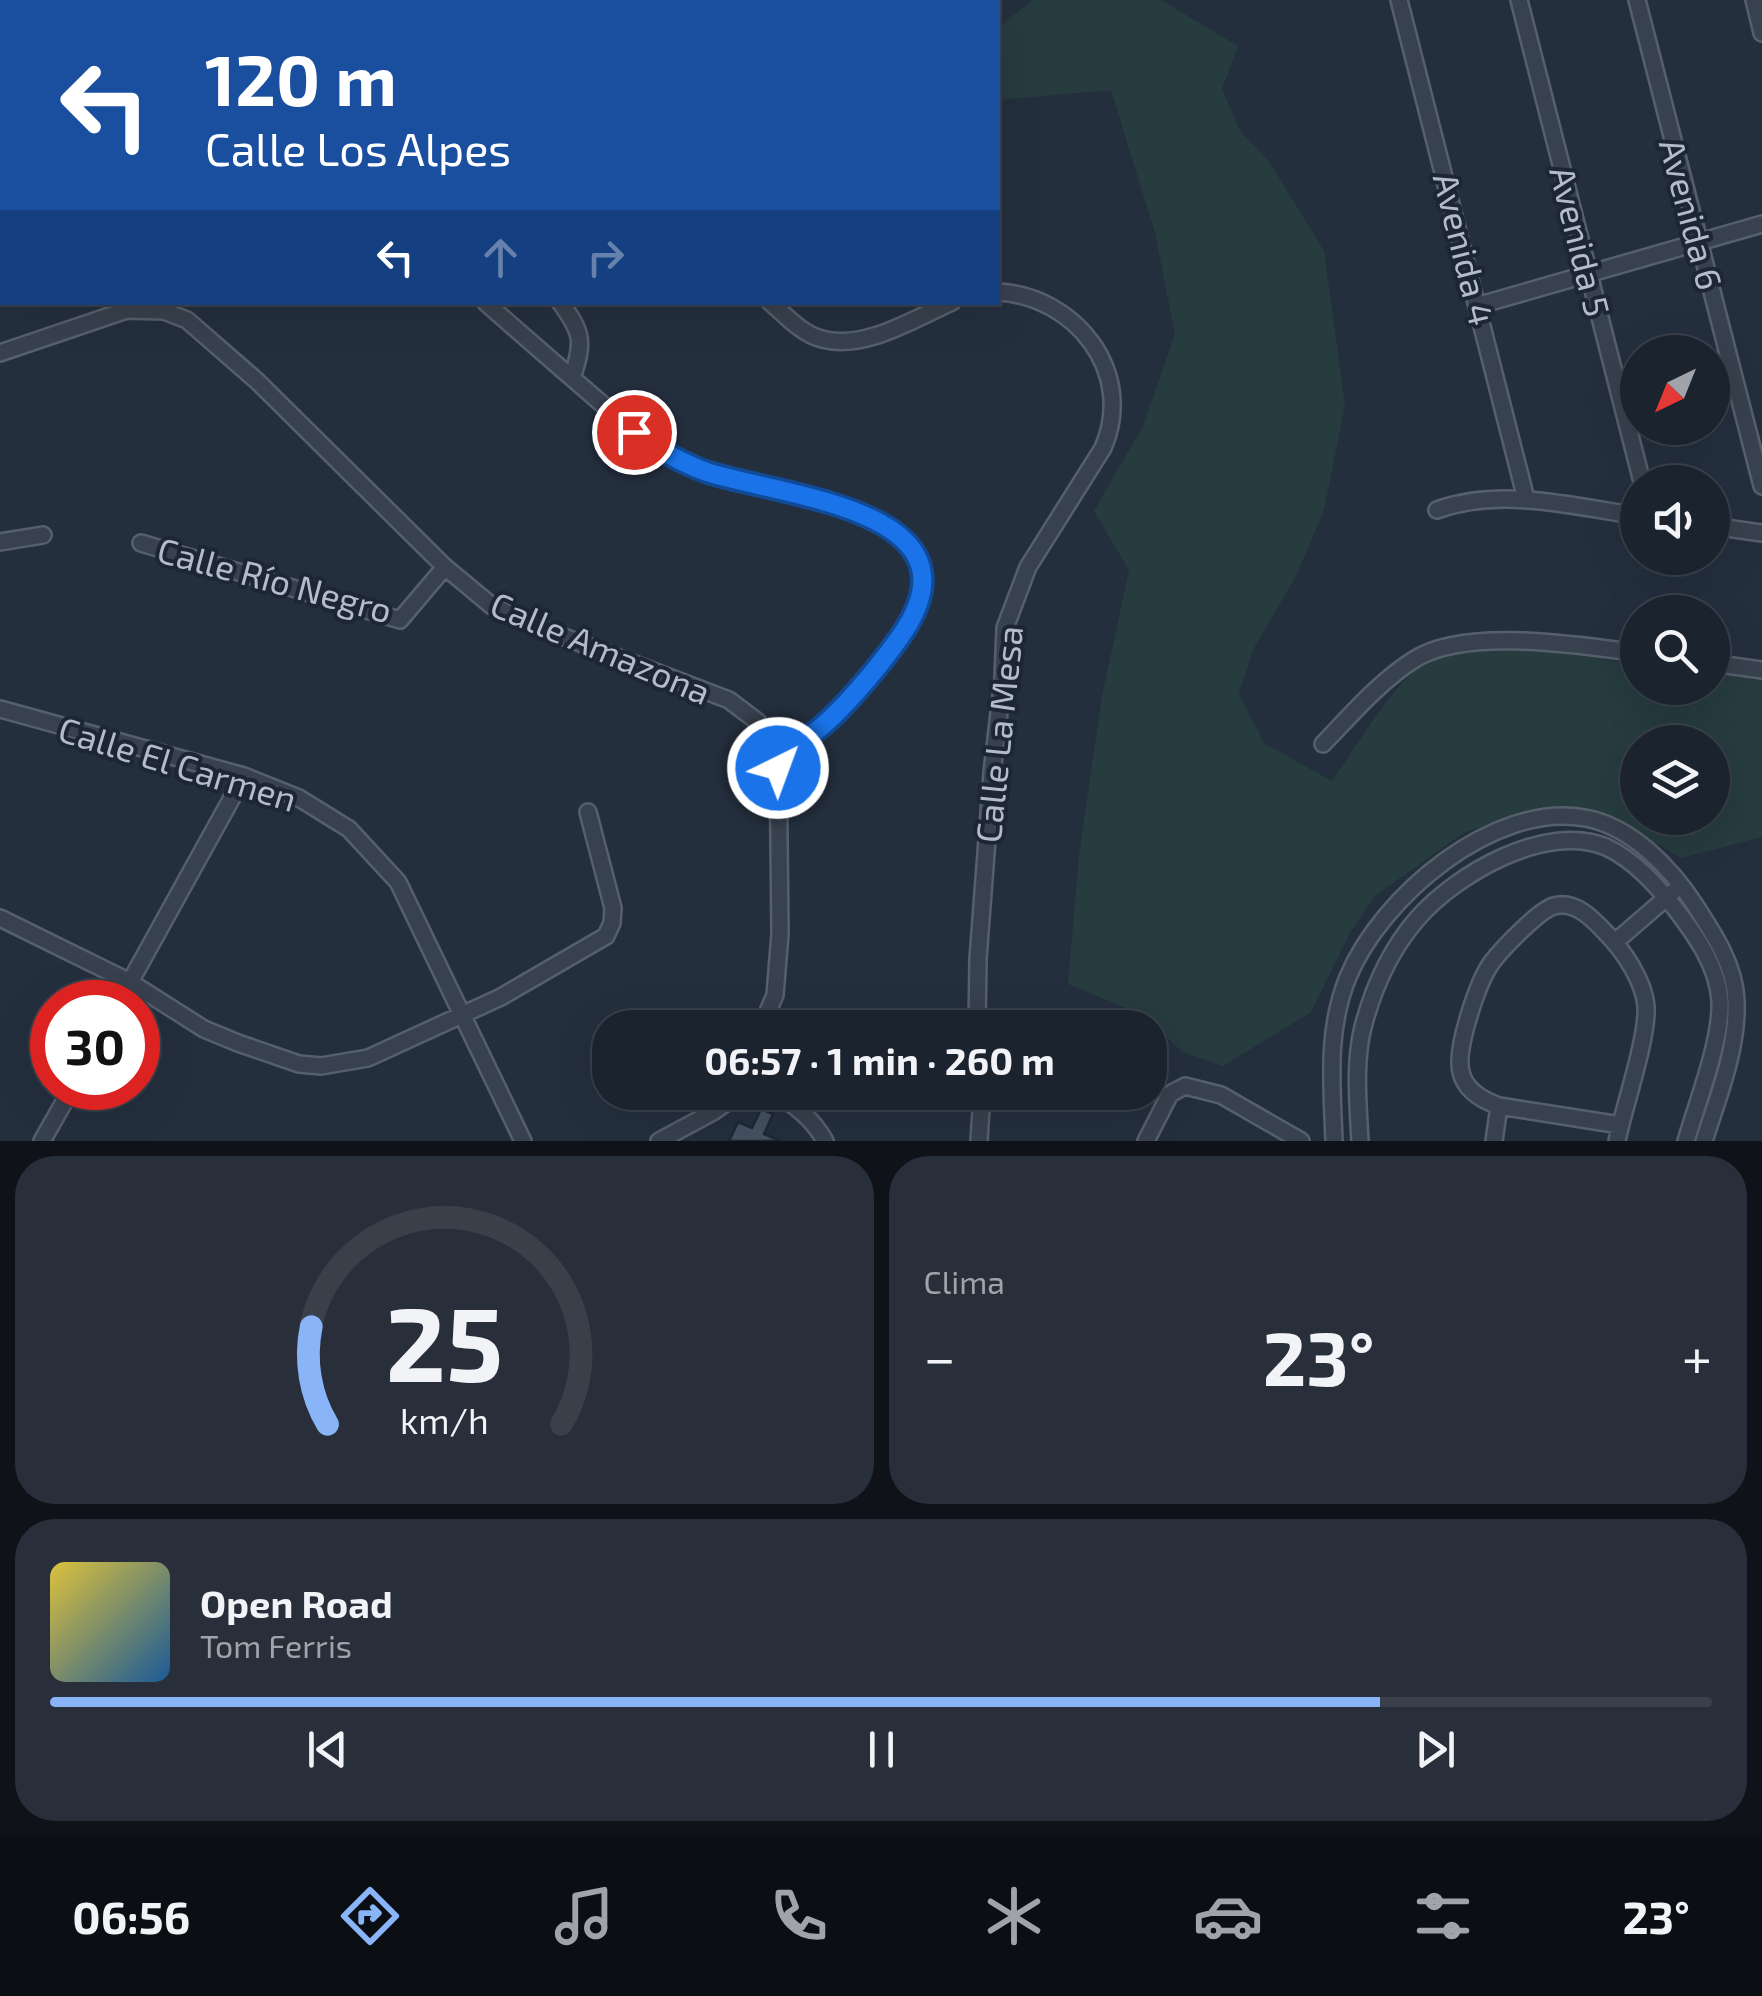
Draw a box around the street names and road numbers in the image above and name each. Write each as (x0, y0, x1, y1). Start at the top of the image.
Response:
street label: Avenida 6 (1652, 134, 1732, 294)
street label: Avenida 5 (1542, 162, 1620, 320)
street label: Avenida 4 (1426, 168, 1504, 330)
street label: Calle Río Negro (153, 528, 397, 630)
street label: Calle Amazona (485, 582, 717, 712)
street label: Calle La Mesa (966, 623, 1030, 845)
street label: Calle El Carmen (54, 707, 302, 819)

